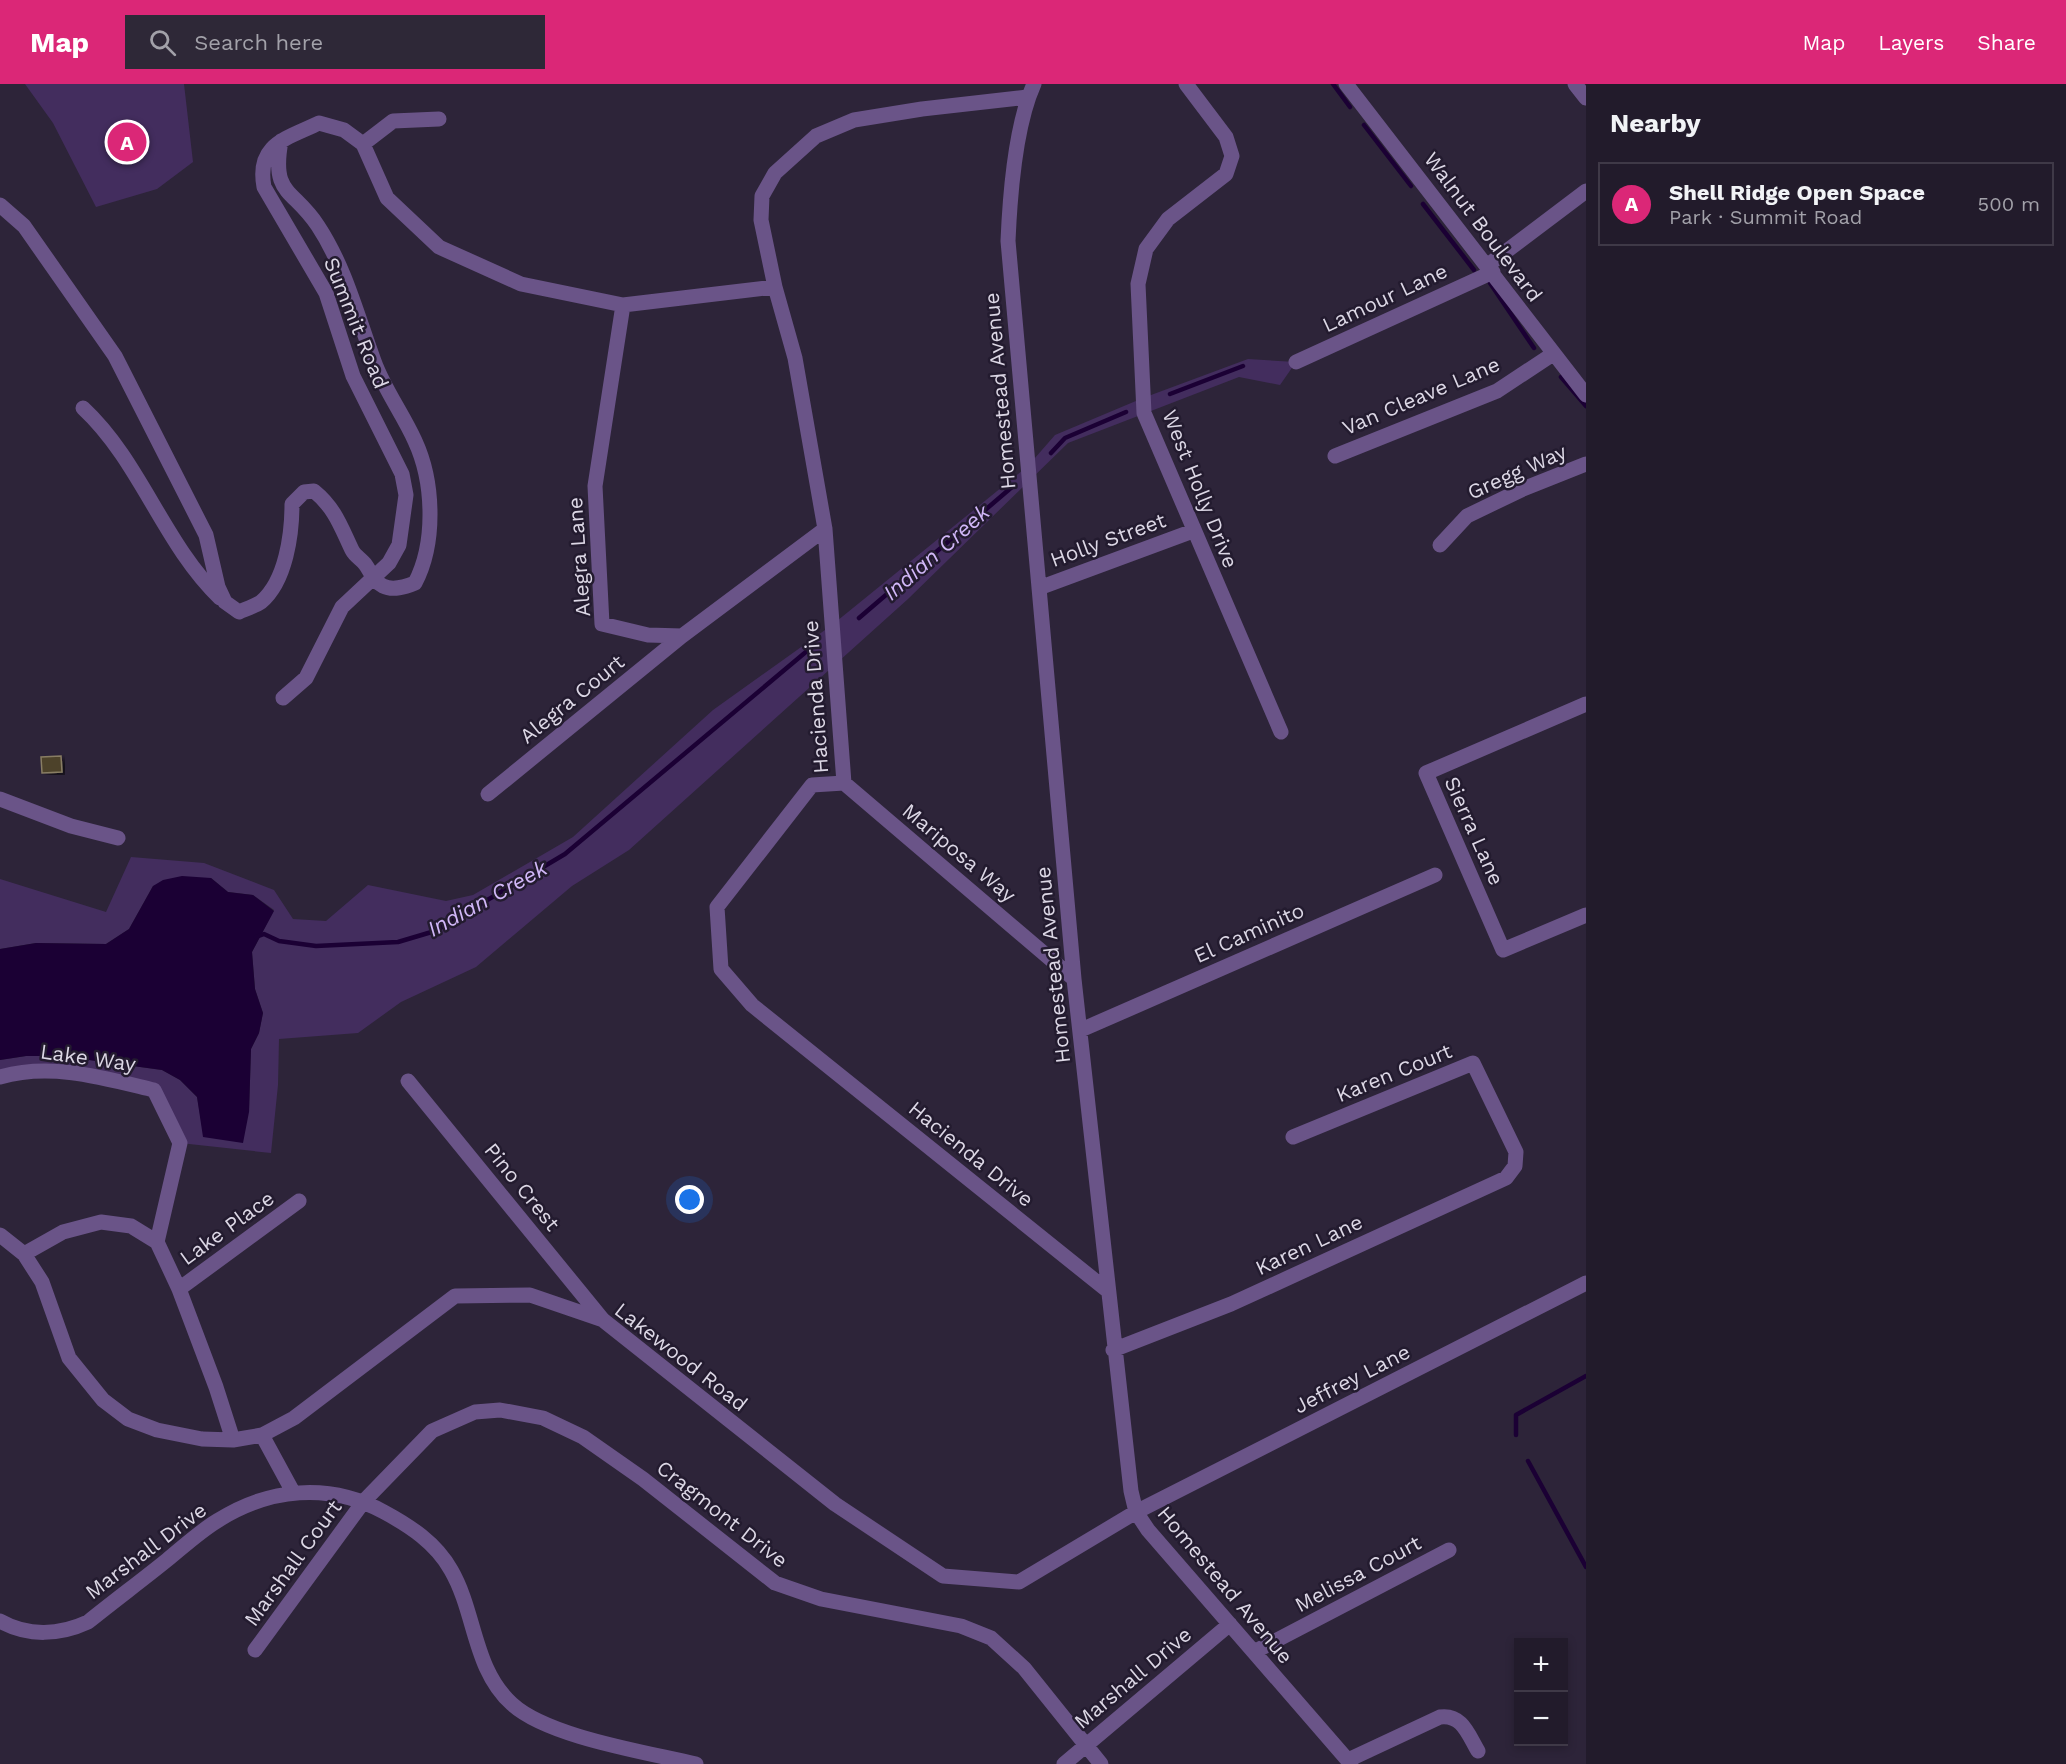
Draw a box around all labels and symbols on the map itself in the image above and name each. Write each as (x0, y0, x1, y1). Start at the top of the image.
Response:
pin: A (108, 120, 146, 164)
street label: Walnut Boulevard (1419, 147, 1548, 307)
street label: Summit Road (319, 254, 394, 392)
street label: Lamour Lane (1318, 258, 1451, 337)
street label: Homestead Avenue (978, 292, 1021, 491)
street label: Van Cleave Lane (1338, 351, 1503, 440)
street label: West Holly Drive (1157, 406, 1244, 572)
street label: Gregg Way (1463, 439, 1570, 505)
street label: Alegra Lane (562, 496, 595, 618)
water label: Indian Creek (878, 499, 995, 605)
street label: Holly Street (1047, 507, 1169, 572)
street label: Hacienda Drive (798, 620, 833, 775)
street label: Alegra Court (514, 649, 629, 748)
street label: Sierra Lane (1439, 773, 1509, 889)
street label: Mariposa Way (898, 798, 1021, 907)
water label: Indian Creek (423, 855, 552, 942)
street label: Homestead Avenue (1030, 865, 1075, 1065)
street label: El Caminito (1190, 897, 1308, 968)
street label: Lake Way (39, 1038, 138, 1077)
street label: Karen Court (1332, 1038, 1456, 1107)
street label: Hacienda Drive (904, 1096, 1039, 1212)
street label: Pino Crest (479, 1138, 566, 1236)
street label: Lake Place (175, 1185, 279, 1270)
your location (675, 1185, 704, 1214)
street label: Karen Lane (1251, 1209, 1366, 1280)
street label: Lakewood Road (610, 1297, 753, 1416)
street label: Jeffrey Lane (1289, 1339, 1414, 1419)
street label: Cragmont Drive (652, 1455, 793, 1573)
street label: Marshall Court (238, 1495, 347, 1631)
street label: Marshall Drive (80, 1497, 211, 1604)
street label: Homestead Avenue (1152, 1501, 1298, 1668)
street label: Melissa Court (1290, 1530, 1425, 1617)
street label: Marshall Drive (1069, 1621, 1196, 1734)

